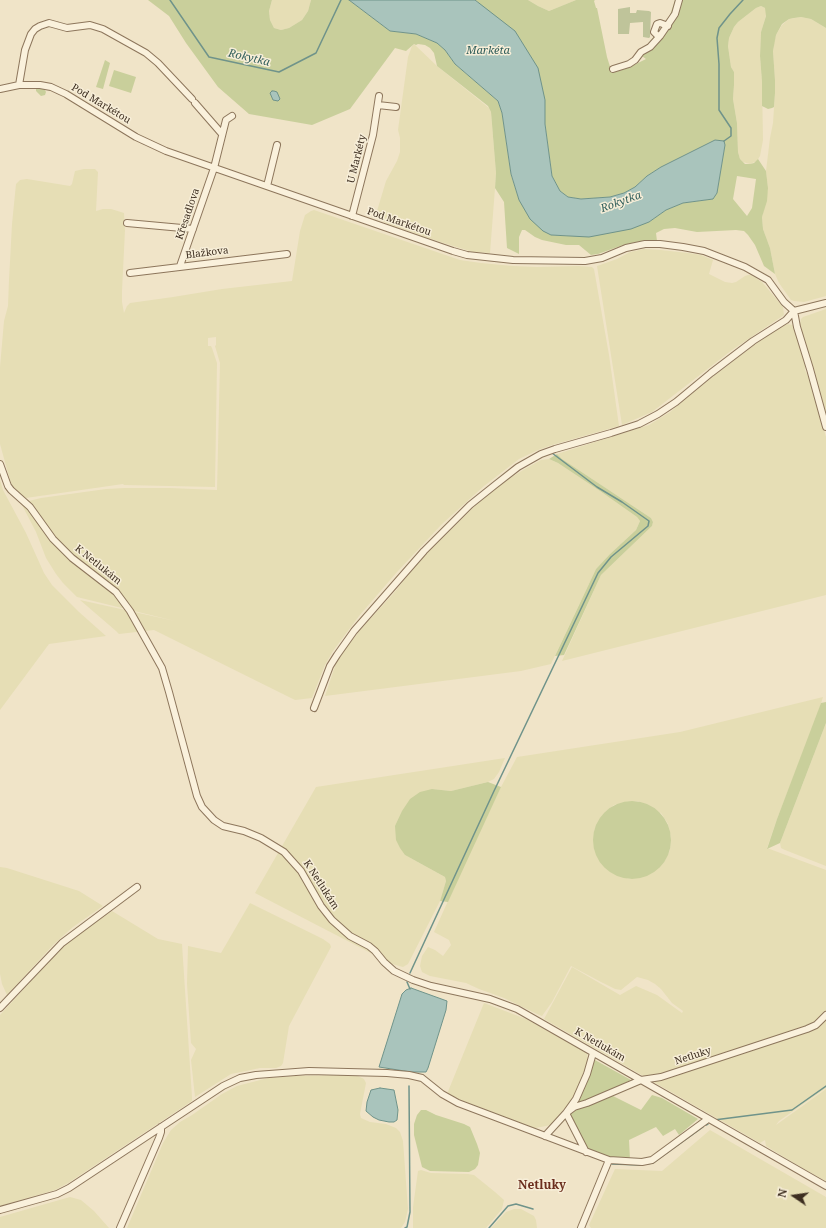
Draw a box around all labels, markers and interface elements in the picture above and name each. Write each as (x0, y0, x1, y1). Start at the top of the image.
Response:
water label: Markéta (466, 44, 510, 58)
water label: Rokytka (227, 47, 271, 69)
street label: Pod Markétou (69, 82, 133, 126)
street label: U Markéty (345, 133, 369, 185)
street label: Křesadlova (174, 187, 202, 241)
water label: Rokytka (599, 189, 643, 215)
street label: Pod Markétou (365, 205, 433, 239)
street label: Blažkova (185, 244, 229, 262)
street label: K Netlukám (72, 543, 124, 587)
street label: K Netlukám (301, 858, 341, 912)
street label: K Netlukám (573, 1026, 627, 1064)
street label: Netluky (673, 1045, 713, 1067)
north arrow (774, 1176, 814, 1216)
district label: Netluky (518, 1179, 566, 1193)
text: N (774, 1187, 790, 1199)

